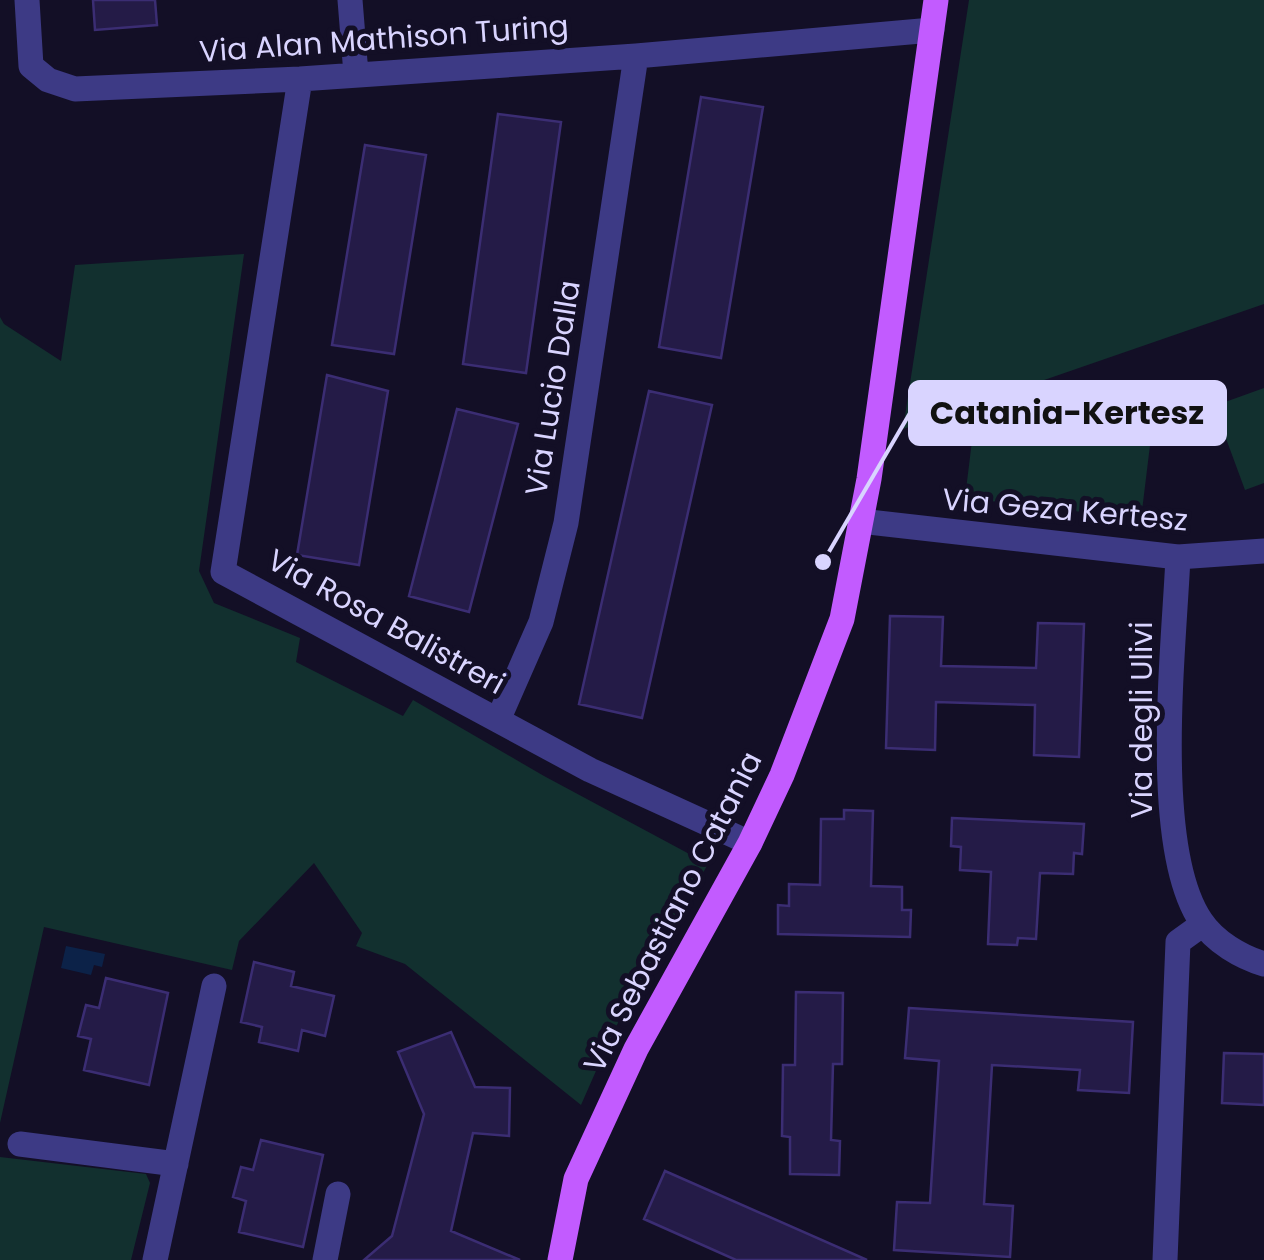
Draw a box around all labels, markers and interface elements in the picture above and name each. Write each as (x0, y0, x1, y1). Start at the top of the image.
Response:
street label: Via Alan Mathison Turing (198, 4, 570, 73)
street label: Via Lucio Dalla (514, 277, 591, 499)
callout: Catania-Kertesz (910, 382, 1225, 444)
text: Catania-Kertesz (930, 390, 1204, 435)
street label: Via Geza Kertesz (940, 477, 1190, 542)
street label: Via Rosa Balistreri (260, 538, 513, 705)
street label: Via degli Ulivi (1120, 621, 1163, 819)
street label: Via Sebastiano Catania (573, 744, 772, 1080)

